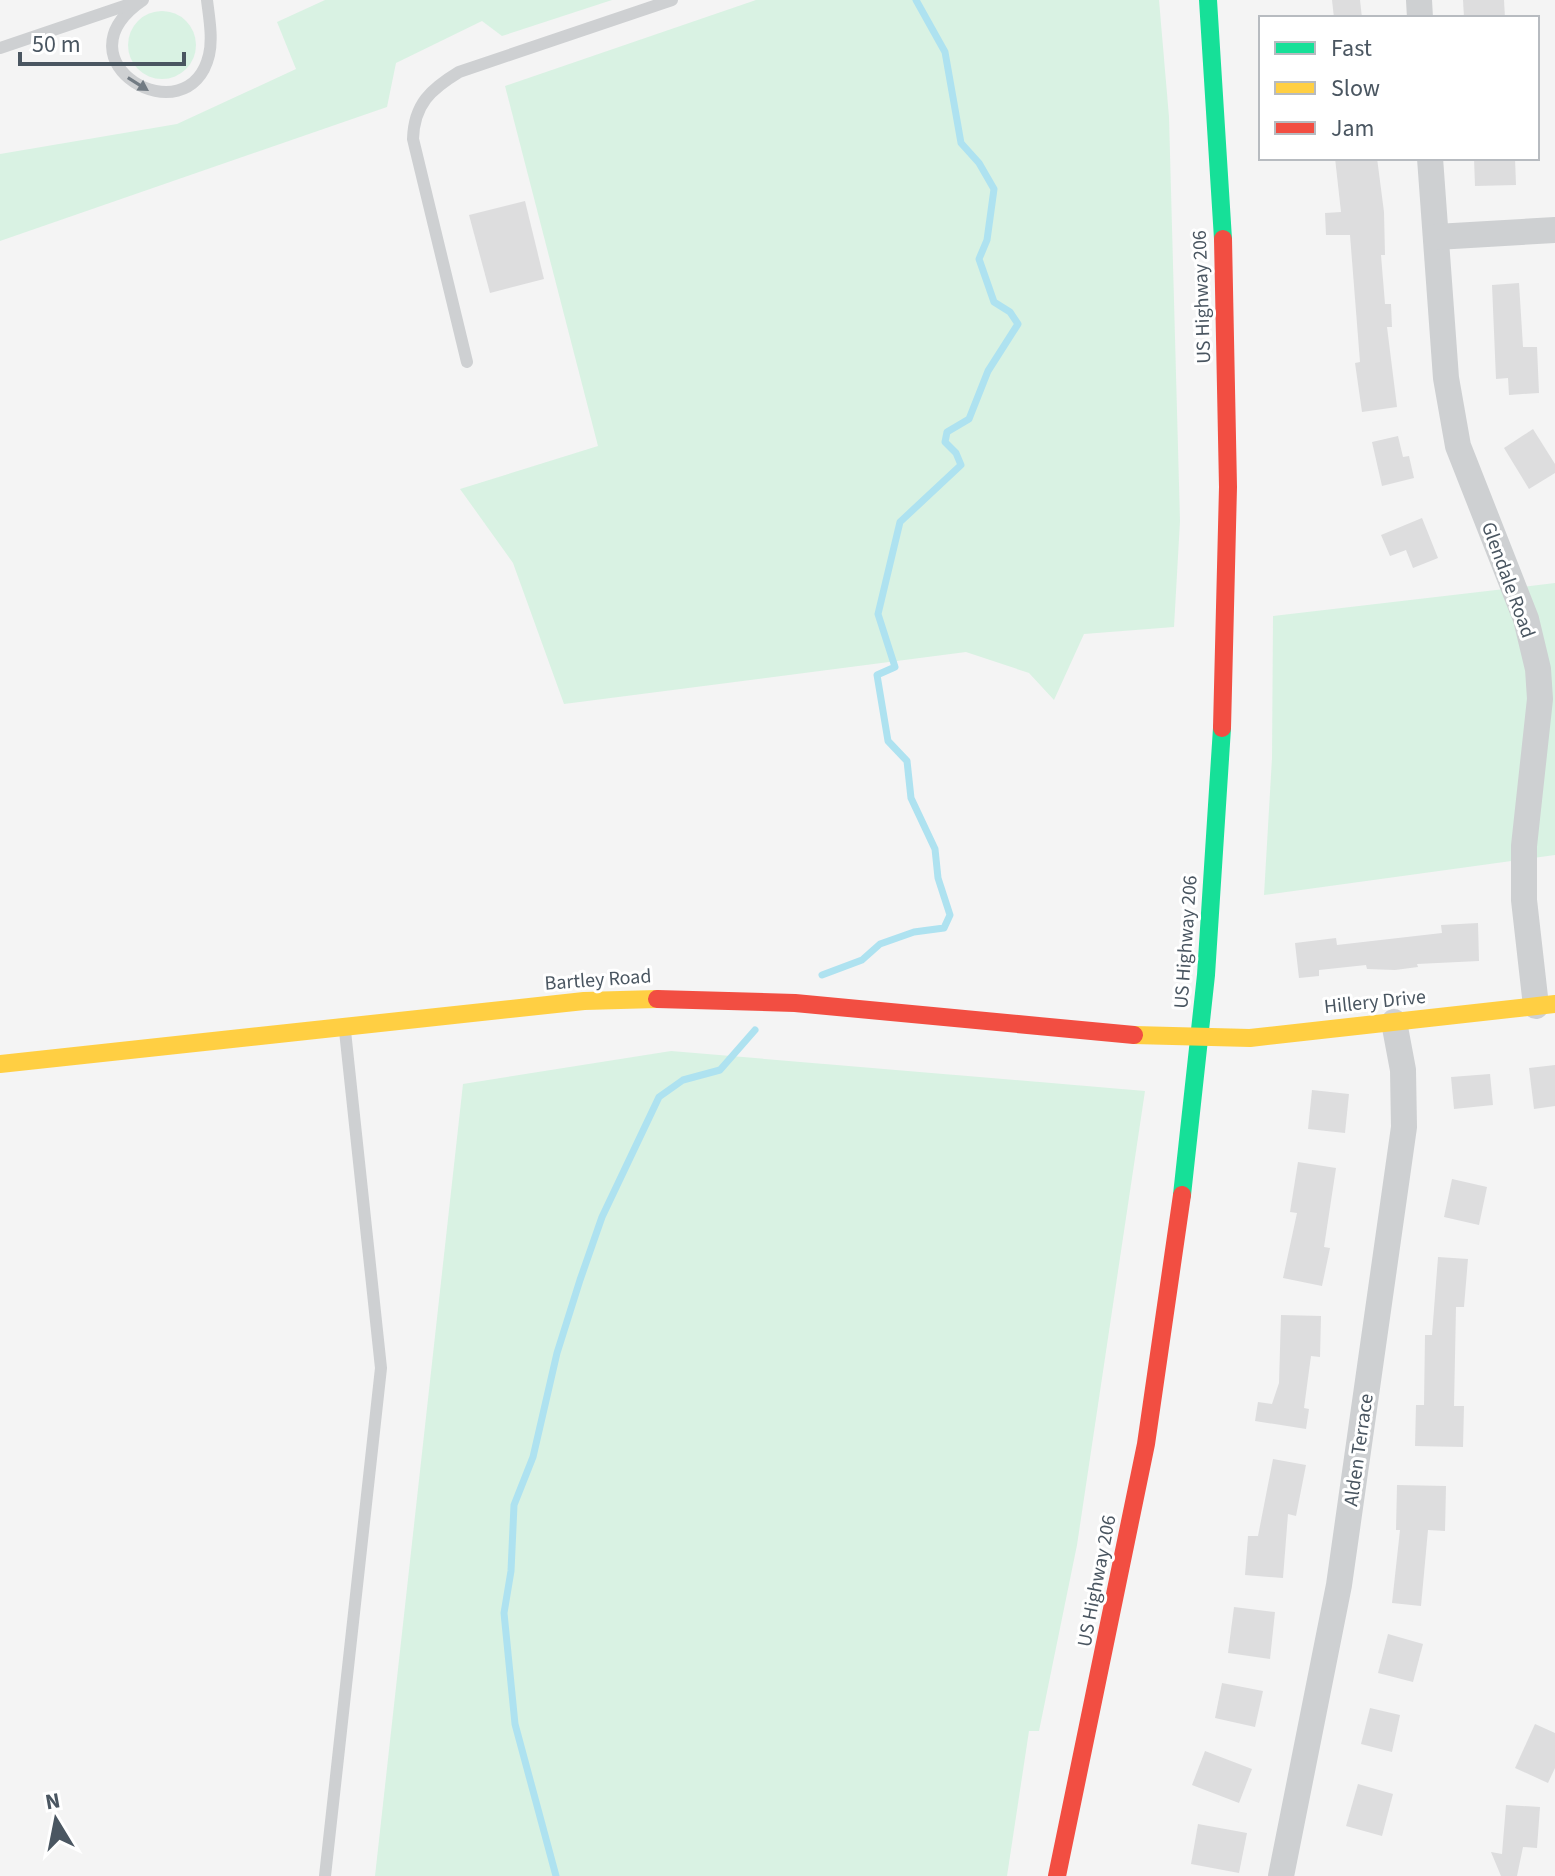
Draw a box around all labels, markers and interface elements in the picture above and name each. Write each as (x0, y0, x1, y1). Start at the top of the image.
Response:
scale bar (20, 16, 184, 66)
legend (1259, 16, 1539, 160)
text: 50 m (32, 27, 81, 62)
text: Fast (1331, 31, 1372, 66)
text: Slow (1331, 71, 1380, 106)
one-way arrow (127, 76, 148, 91)
text: Jam (1331, 111, 1375, 146)
street label: US Highway 206 (1186, 230, 1218, 364)
street label: Glendale Road (1474, 518, 1542, 642)
street label: US Highway 206 (1167, 874, 1205, 1010)
street label: Bartley Road (544, 962, 652, 998)
street label: Hillery Drive (1323, 983, 1427, 1021)
street label: Alden Terrace (1337, 1392, 1381, 1508)
street label: US Highway 206 (1070, 1513, 1124, 1649)
north arrow (16, 1780, 96, 1860)
text: N (43, 1784, 63, 1818)

